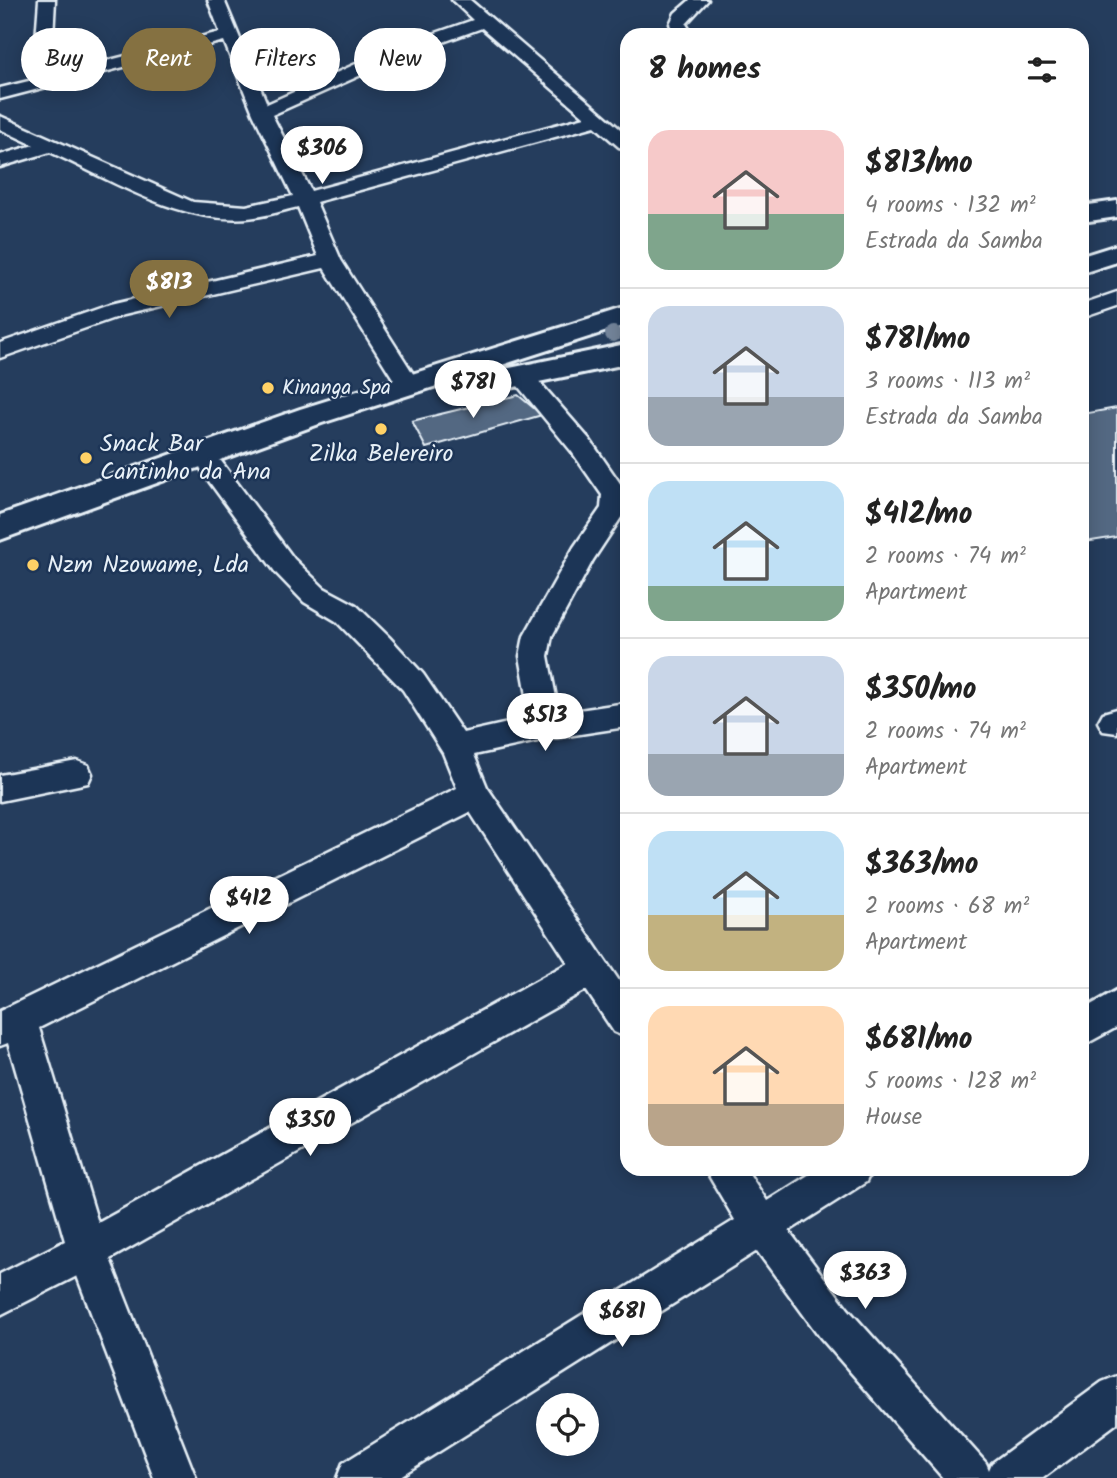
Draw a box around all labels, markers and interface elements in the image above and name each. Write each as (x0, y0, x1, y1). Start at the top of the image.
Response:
chip: Buy (21, 28, 107, 91)
chip: Rent (121, 28, 216, 91)
chip: Filters (230, 28, 340, 91)
chip: New (354, 28, 446, 91)
text: 8 homes (648, 46, 761, 94)
icon: filters (1023, 51, 1061, 89)
pin: $306 (281, 127, 363, 186)
text: $306 (297, 131, 347, 167)
text: $813/mo (865, 140, 973, 188)
icon: home (704, 158, 788, 242)
text: 4 rooms · 132 m² (865, 188, 1036, 224)
text: Estrada da Samba (865, 224, 1043, 260)
pin: $813 (128, 260, 210, 320)
text: $813 (146, 265, 192, 301)
text: $781/mo (865, 316, 970, 364)
icon: home (704, 334, 788, 418)
pin: $781 (432, 360, 514, 420)
text: 3 rooms · 113 m² (865, 364, 1030, 400)
text: $781 (451, 365, 496, 401)
place label: Kinanga Spa (282, 372, 391, 405)
marker: Kinanga Spa (260, 380, 276, 396)
text: Estrada da Samba (865, 400, 1043, 436)
marker: Zilka Belereiro (373, 421, 389, 437)
place label: Snack Bar Cantinho da Ana (100, 425, 271, 492)
place label: Zilka Belereiro (309, 435, 453, 474)
marker: Snack Bar Cantinho da Ana (78, 450, 94, 466)
text: $412/mo (865, 491, 972, 539)
icon: home (704, 509, 788, 593)
text: 2 rooms · 74 m² (865, 539, 1026, 575)
place label: Nzm Nzowame, Lda (47, 546, 249, 585)
marker: Nzm Nzowame, Lda (25, 557, 41, 573)
text: Apartment (865, 575, 967, 611)
text: $350/mo (865, 666, 976, 714)
icon: home (704, 684, 788, 768)
pin: $513 (504, 694, 586, 753)
text: $513 (523, 698, 567, 734)
text: 2 rooms · 74 m² (865, 714, 1026, 750)
text: Apartment (865, 750, 967, 786)
text: $363/mo (865, 841, 979, 889)
icon: home (704, 859, 788, 943)
pin: $412 (208, 876, 290, 936)
text: $412 (226, 881, 272, 917)
text: 2 rooms · 68 m² (865, 889, 1029, 925)
text: Apartment (865, 925, 967, 961)
text: $681/mo (865, 1016, 973, 1064)
icon: home (704, 1034, 788, 1118)
text: 5 rooms · 128 m² (865, 1064, 1036, 1100)
pin: $350 (269, 1098, 351, 1158)
text: House (865, 1100, 922, 1136)
text: $350 (285, 1103, 335, 1139)
pin: $363 (824, 1252, 906, 1311)
text: $363 (839, 1256, 891, 1292)
pin: $681 (581, 1290, 663, 1349)
text: $681 (599, 1294, 645, 1330)
map controls (536, 1393, 599, 1456)
button: locate (536, 1393, 599, 1456)

